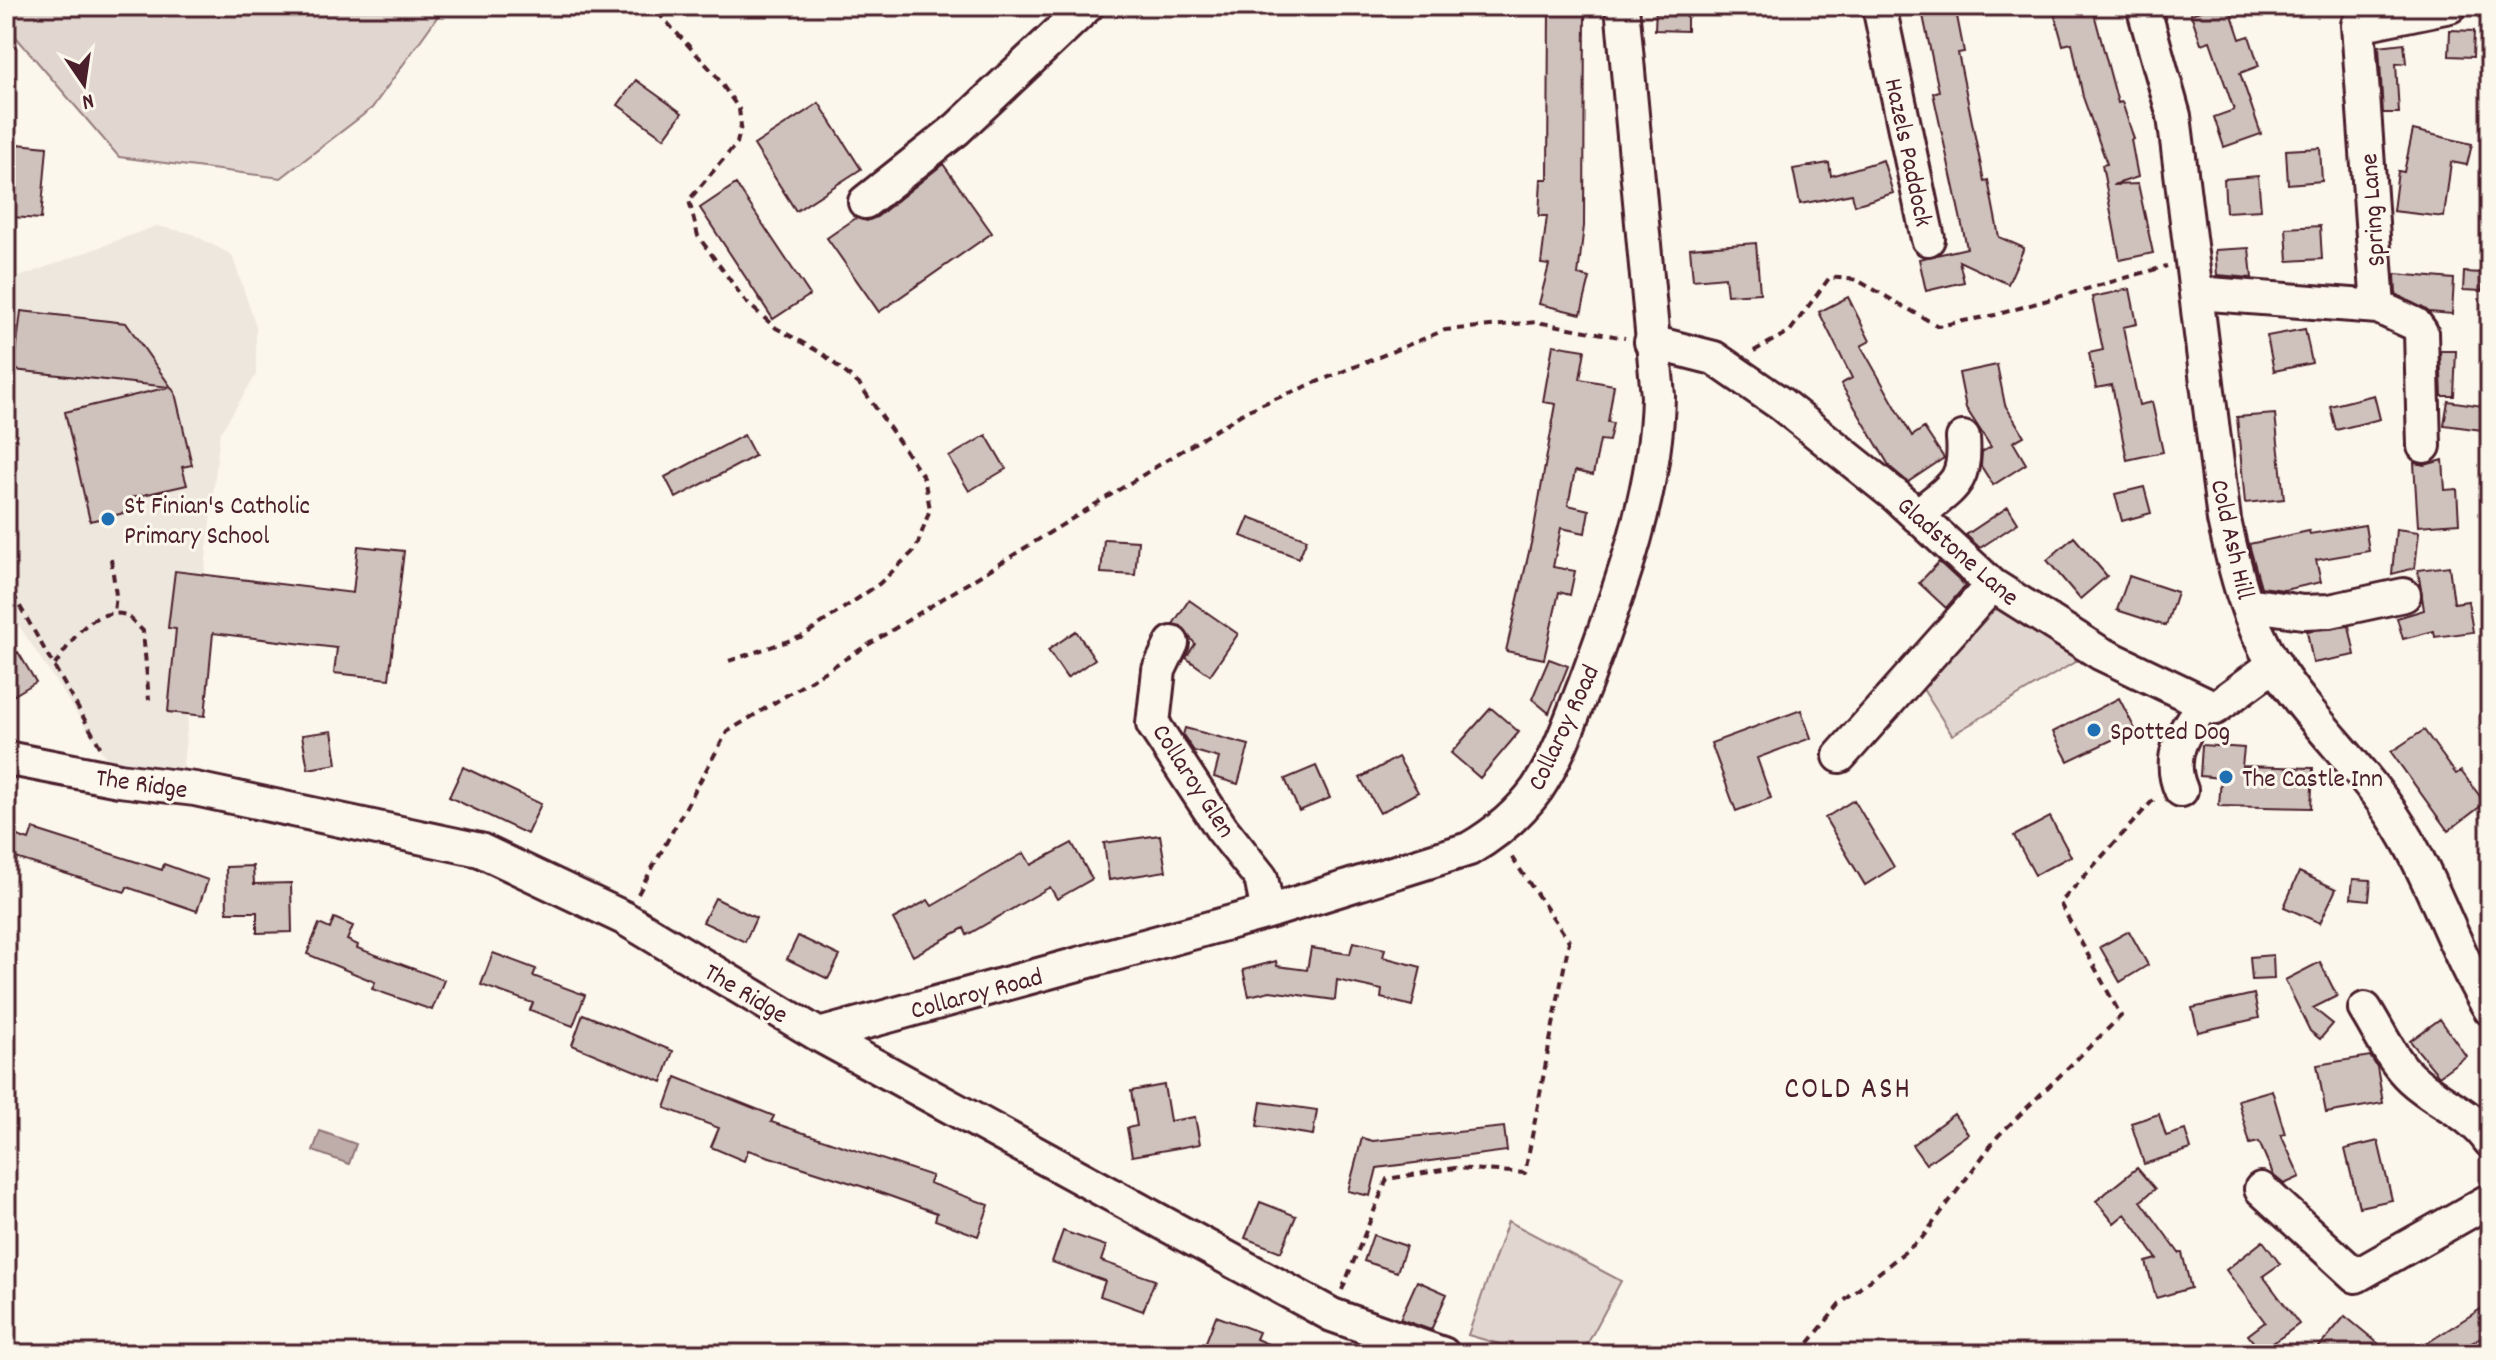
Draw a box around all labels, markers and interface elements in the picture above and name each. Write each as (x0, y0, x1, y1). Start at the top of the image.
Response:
north arrow (44, 44, 124, 124)
street label: Hazels Paddock (1873, 75, 1940, 230)
text: N (79, 84, 96, 116)
street label: Spring Lane (2352, 152, 2397, 268)
street label: Cold Ash Hill (2199, 476, 2262, 603)
place label: St Finian's Catholic Primary School (124, 489, 310, 556)
street label: Gladstone Lane (1887, 489, 2026, 616)
marker: St Finian's Catholic Primary School (99, 510, 117, 528)
street label: Collaroy Road (1520, 659, 1611, 798)
place label: Spotted Dog (2110, 715, 2230, 752)
street label: Collaroy Glen (1141, 718, 1243, 846)
marker: Spotted Dog (2085, 721, 2103, 739)
street label: The Ridge (93, 761, 190, 810)
place label: The Castle Inn (2242, 762, 2383, 799)
marker: The Castle Inn (2217, 768, 2235, 786)
street label: The Ridge (696, 955, 794, 1035)
street label: Collaroy Road (907, 960, 1047, 1031)
district label: COLD ASH (1784, 1070, 1912, 1113)

